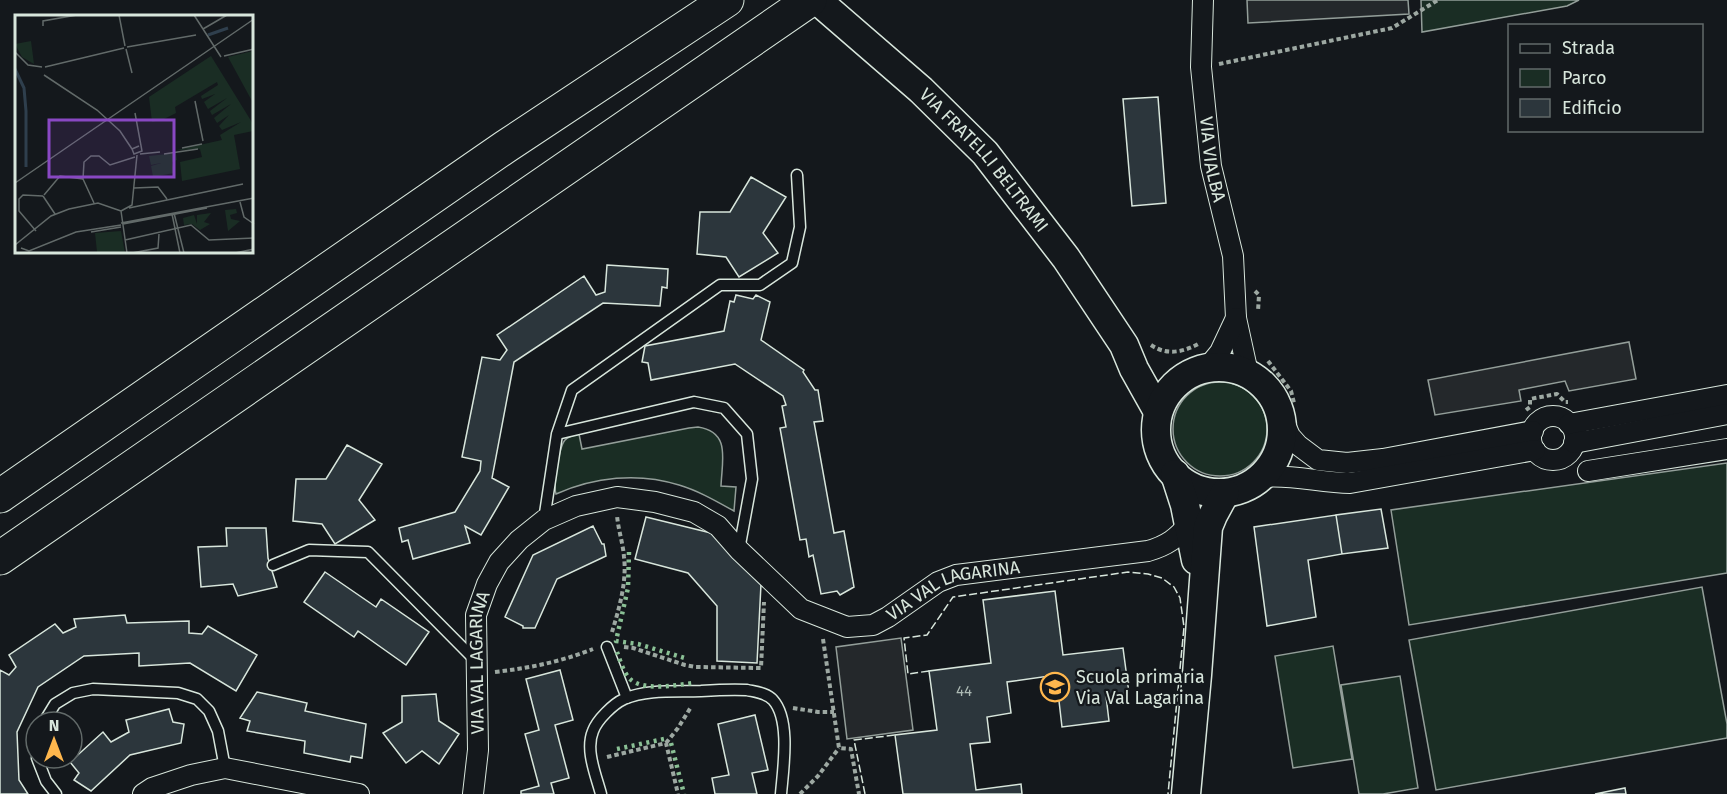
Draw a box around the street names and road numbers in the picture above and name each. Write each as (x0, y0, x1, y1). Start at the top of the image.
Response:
street label: VIA FRATELLI BELTRAMI (915, 84, 1053, 236)
street label: VIA VIALBA (1195, 115, 1231, 205)
street label: VIA VAL LAGARINA (882, 556, 1022, 626)
street label: VIA VAL LAGARINA (465, 587, 495, 734)

